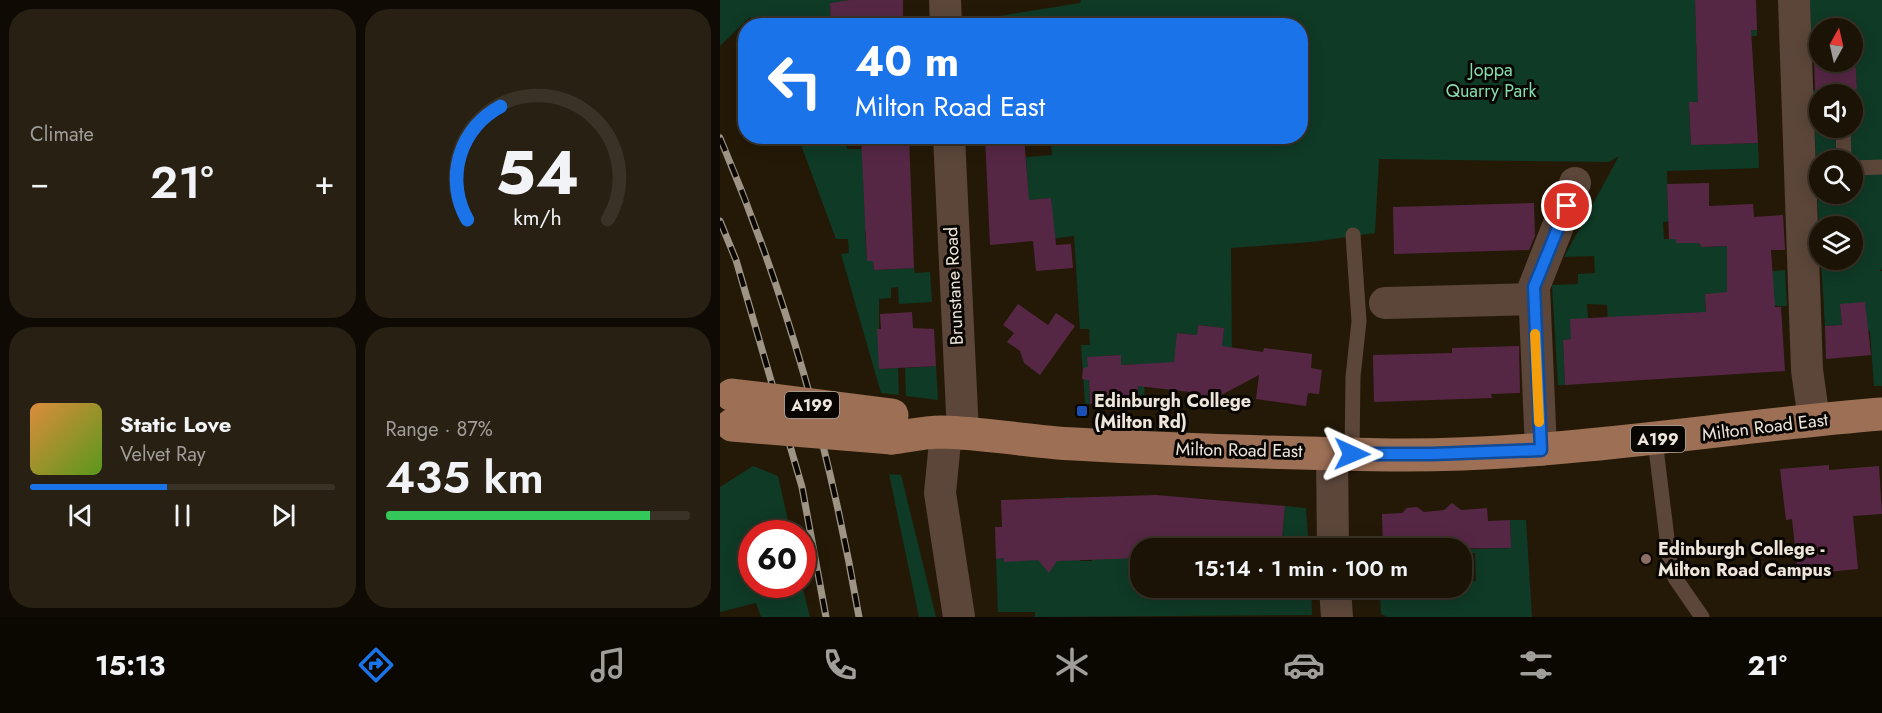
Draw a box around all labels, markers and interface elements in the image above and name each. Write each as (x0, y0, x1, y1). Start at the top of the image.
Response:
north arrow (1809, 18, 1863, 72)
map controls (1809, 18, 1863, 270)
text: 40 m (855, 31, 959, 92)
icon: left (756, 42, 834, 120)
park label: Joppa Quarry Park (1446, 57, 1536, 104)
button: sound (1809, 84, 1863, 138)
text: Milton Road East (855, 87, 1045, 126)
text: Climate (30, 120, 94, 149)
text: 54 (496, 127, 580, 217)
text: 21° (150, 150, 214, 215)
button: search (1809, 150, 1863, 204)
text: − (30, 159, 49, 206)
text: + (314, 159, 335, 206)
pin (1541, 180, 1592, 231)
icon: arrive (1550, 189, 1583, 222)
text: km/h (514, 203, 562, 234)
button: layers (1809, 216, 1863, 270)
street label: Brunstane Road (938, 226, 970, 346)
place label: Edinburgh College (Milton Rd) (1094, 388, 1251, 435)
road number: A199 (785, 392, 839, 418)
marker: Edinburgh College (Milton Rd) (1075, 404, 1089, 418)
street label: Milton Road East (1701, 406, 1830, 448)
text: Static Love (120, 408, 231, 440)
text: Range · 87% (386, 415, 493, 444)
position arrow (1320, 422, 1384, 486)
road number: A199 (1631, 426, 1685, 452)
street label: Milton Road East (1175, 436, 1303, 464)
text: Velvet Ray (120, 440, 206, 469)
text: 435 km (386, 445, 544, 510)
icon: previous (64, 499, 97, 532)
icon: pause (166, 499, 199, 532)
icon: next (267, 499, 300, 532)
speed limit sign: 60 (738, 520, 816, 598)
place label: Edinburgh College - Milton Road Campus (1658, 536, 1831, 583)
text: 15:14 · 1 min · 100 m (1194, 552, 1408, 584)
marker: Edinburgh College - Milton Road Campus (1639, 552, 1653, 566)
icon: directions (355, 644, 397, 686)
icon: music (587, 644, 629, 686)
icon: phone (819, 644, 861, 686)
icon: climate (1051, 644, 1093, 686)
icon: car (1283, 644, 1325, 686)
icon: filters (1515, 644, 1557, 686)
text: 15:13 (95, 646, 165, 685)
text: 21° (1747, 646, 1787, 685)

